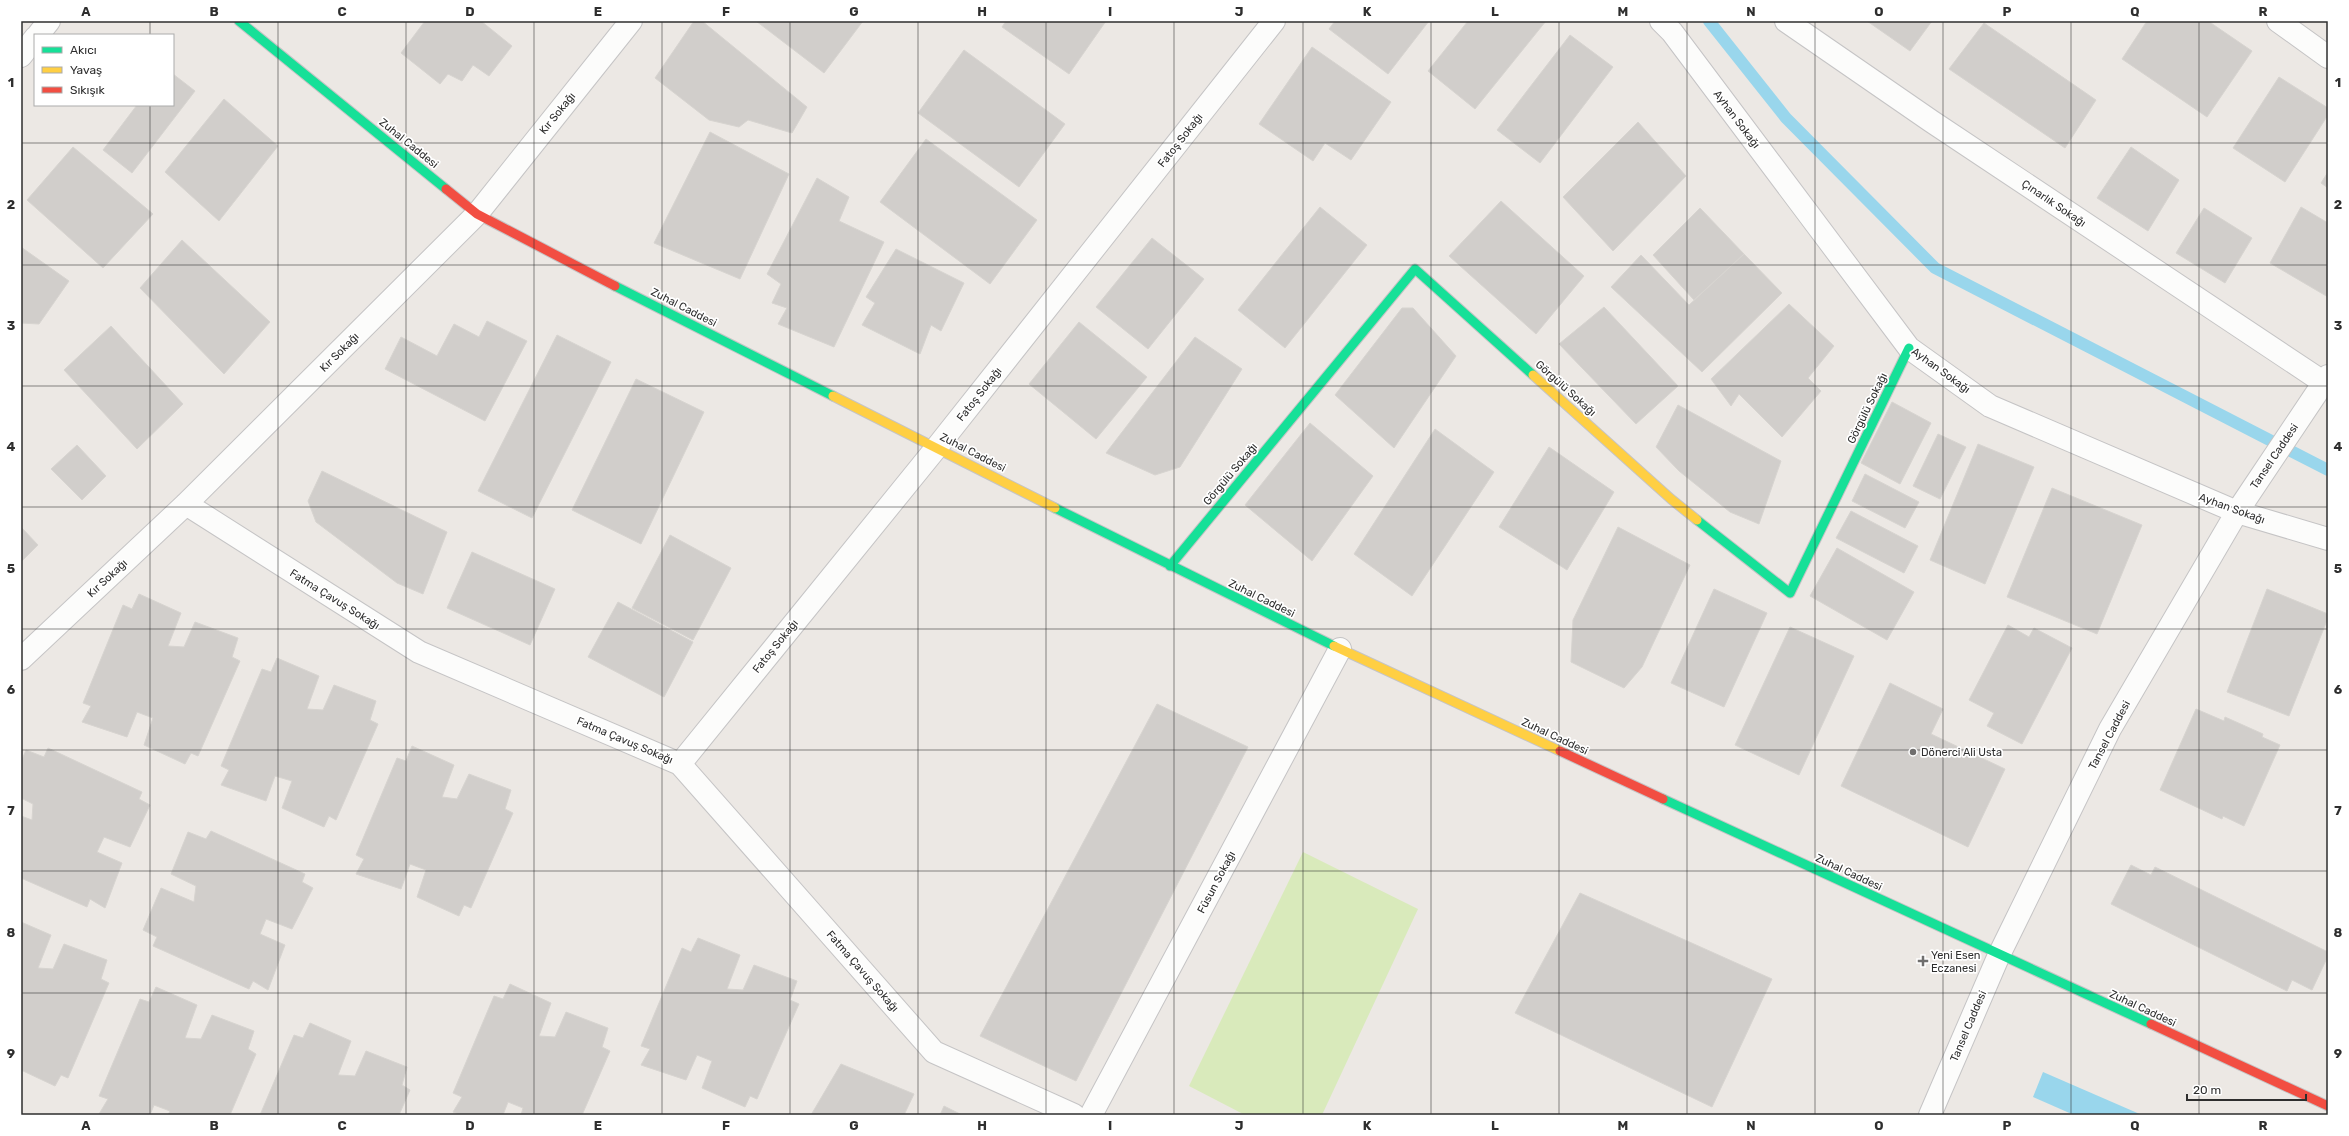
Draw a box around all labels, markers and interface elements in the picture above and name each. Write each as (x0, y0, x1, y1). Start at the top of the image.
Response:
text: A (81, 4, 91, 19)
text: B (209, 4, 219, 19)
text: C (337, 4, 347, 19)
text: D (465, 4, 475, 19)
text: E (594, 4, 602, 19)
text: F (722, 4, 730, 19)
text: G (849, 4, 859, 19)
text: H (977, 4, 987, 19)
text: I (1108, 4, 1112, 19)
text: J (1235, 4, 1243, 19)
text: K (1363, 4, 1372, 19)
text: L (1491, 4, 1499, 19)
text: M (1618, 4, 1628, 19)
text: N (1746, 4, 1756, 19)
text: O (1874, 4, 1884, 19)
text: P (2003, 4, 2012, 19)
text: Q (2130, 4, 2140, 19)
text: R (2259, 4, 2268, 19)
legend (34, 34, 174, 106)
text: Akıcı (70, 43, 97, 57)
text: Yavaş (70, 63, 102, 77)
text: 1 (8, 75, 14, 90)
text: 1 (2335, 75, 2341, 90)
text: Sıkışık (70, 83, 105, 97)
street label: Ayhan Sokağı (1711, 88, 1763, 151)
street label: Kır Sokağı (537, 90, 578, 137)
street label: Fatoş Sokağı (1155, 111, 1206, 170)
street label: Zuhal Caddesi (377, 116, 441, 171)
street label: Çınarlık Sokağı (2019, 177, 2088, 230)
text: 2 (7, 197, 15, 212)
text: 2 (2334, 197, 2342, 212)
street label: Zuhal Caddesi (649, 285, 719, 330)
text: 3 (7, 318, 16, 333)
text: 3 (2334, 318, 2343, 333)
street label: Kır Sokağı (317, 330, 362, 375)
street label: Ayhan Sokağı (1909, 345, 1973, 396)
street label: Görgülü Sokağı (1533, 358, 1599, 419)
street label: Fatoş Sokağı (954, 365, 1005, 424)
street label: Görgülü Sokağı (1845, 371, 1890, 446)
street label: Tansel Caddesi (2248, 421, 2301, 491)
street label: Zuhal Caddesi (938, 430, 1008, 475)
text: 4 (7, 439, 16, 454)
text: 4 (2334, 439, 2343, 454)
street label: Görgülü Sokağı (1201, 441, 1260, 508)
street label: Ayhan Sokağı (2197, 491, 2267, 526)
street label: Kır Sokağı (85, 557, 130, 600)
text: 5 (7, 561, 15, 576)
text: 5 (2334, 561, 2342, 576)
street label: Fatma Çavuş Sokağı (287, 567, 382, 632)
street label: Zuhal Caddesi (1227, 577, 1297, 620)
street label: Fatoş Sokağı (750, 617, 801, 676)
text: 6 (7, 682, 16, 697)
text: 6 (2334, 682, 2343, 697)
street label: Tansel Caddesi (2086, 699, 2133, 772)
street label: Fatma Çavuş Sokağı (575, 714, 675, 767)
street label: Zuhal Caddesi (1519, 715, 1590, 758)
place label: Dönerci Ali Usta (1921, 746, 2002, 759)
marker: Dönerci Ali Usta (1908, 747, 1918, 757)
text: 7 (7, 803, 15, 818)
text: 7 (2334, 803, 2342, 818)
street label: Füsun Sokağı (1195, 849, 1238, 916)
street label: Zuhal Caddesi (1813, 851, 1884, 894)
text: 8 (7, 925, 16, 940)
text: 8 (2334, 925, 2343, 940)
street label: Fatma Çavuş Sokağı (824, 928, 901, 1015)
place label: Yeni Esen Eczanesi (1931, 949, 1980, 975)
marker: Yeni Esen Eczanesi (1918, 956, 1928, 966)
street label: Zuhal Caddesi (2107, 987, 2178, 1030)
street label: Tansel Caddesi (1948, 989, 1989, 1064)
text: 9 (7, 1046, 15, 1061)
text: 9 (2334, 1046, 2342, 1061)
scale bar (2187, 1076, 2306, 1102)
text: 20 m (2193, 1083, 2221, 1097)
text: A (81, 1118, 91, 1133)
text: B (209, 1118, 219, 1133)
text: C (337, 1118, 347, 1133)
text: D (465, 1118, 475, 1133)
text: E (594, 1118, 602, 1133)
text: F (722, 1118, 730, 1133)
text: G (849, 1118, 859, 1133)
text: H (977, 1118, 987, 1133)
text: I (1108, 1118, 1112, 1133)
text: J (1235, 1118, 1243, 1133)
text: K (1363, 1118, 1372, 1133)
text: L (1491, 1118, 1499, 1133)
text: M (1618, 1118, 1628, 1133)
text: N (1746, 1118, 1756, 1133)
text: O (1874, 1118, 1884, 1133)
text: P (2003, 1118, 2012, 1133)
text: Q (2130, 1118, 2140, 1133)
text: R (2259, 1118, 2268, 1133)

